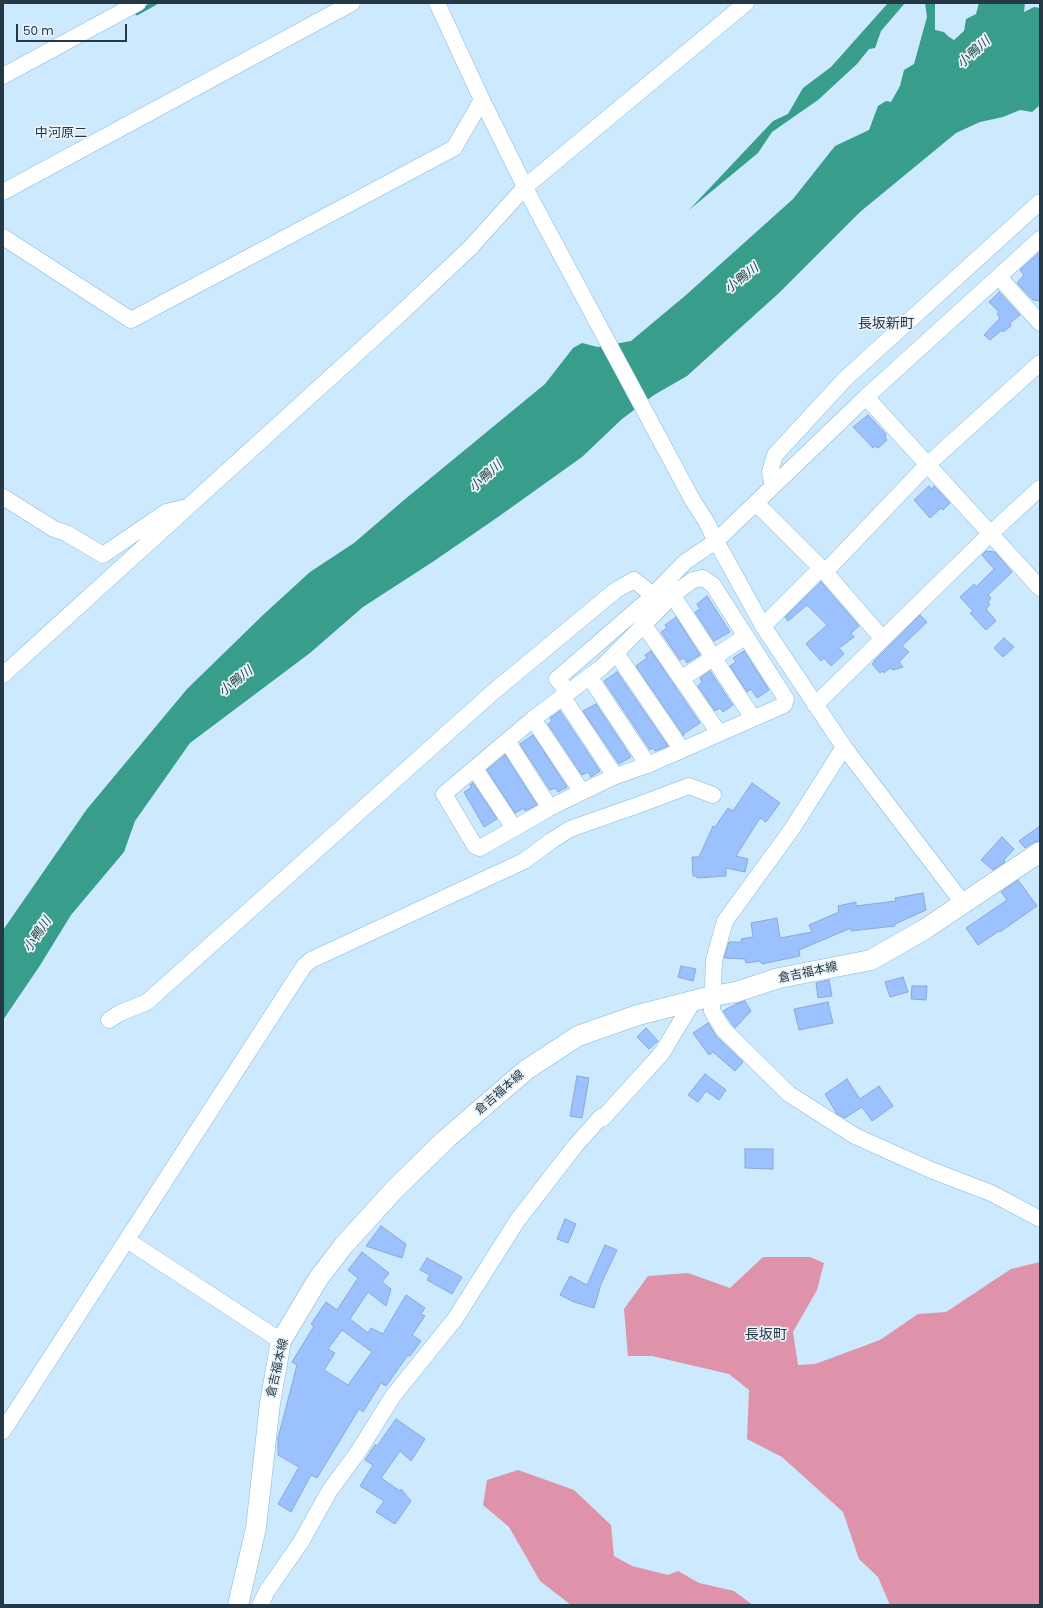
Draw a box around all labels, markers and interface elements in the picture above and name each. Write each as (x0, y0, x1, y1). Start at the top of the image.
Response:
scale bar (18, 16, 129, 42)
text: 50 m (23, 22, 54, 39)
water label: 小鴨川 (954, 34, 994, 72)
district label: 中河原二 (35, 126, 87, 142)
water label: 小鴨川 (722, 261, 762, 297)
district label: 長坂新町 (858, 316, 914, 332)
water label: 小鴨川 (466, 458, 506, 496)
water label: 小鴨川 (216, 664, 256, 700)
water label: 小鴨川 (21, 914, 55, 956)
street label: 倉吉福本線 (777, 960, 839, 986)
street label: 倉吉福本線 (473, 1068, 527, 1118)
district label: 長坂町 (745, 1327, 787, 1343)
street label: 倉吉福本線 (264, 1337, 292, 1399)

